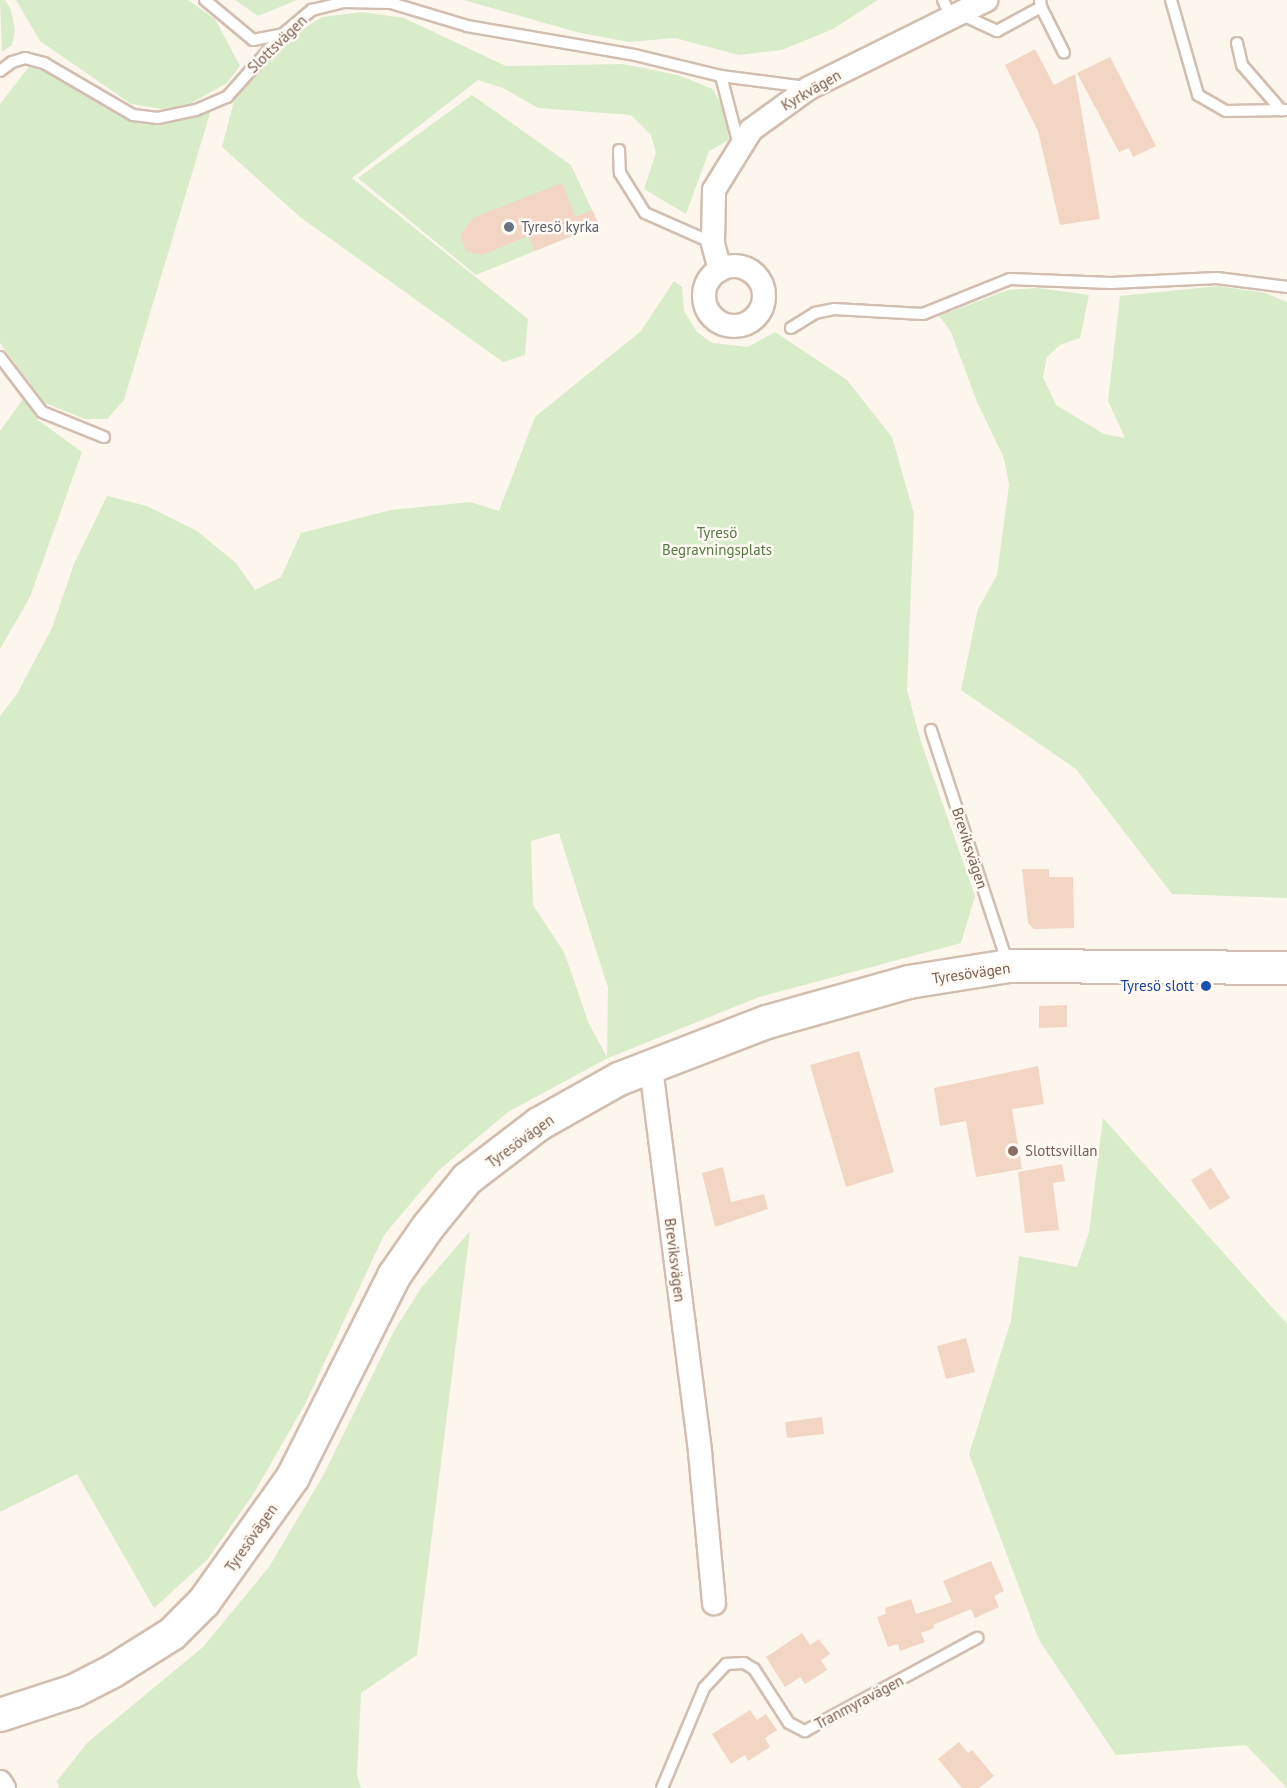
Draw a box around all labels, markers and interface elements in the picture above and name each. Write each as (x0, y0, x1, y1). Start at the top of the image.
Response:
street label: Slottsvägen (244, 11, 310, 77)
street label: Kyrkvägen (778, 66, 844, 114)
place label: Tyresö kyrka (521, 218, 599, 236)
marker: Tyresö kyrka (502, 220, 516, 234)
park label: Tyresö Begravningsplats (662, 523, 772, 558)
street label: Breviksvägen (948, 805, 992, 891)
street label: Tyresövägen (931, 959, 1011, 987)
place label: Tyresö slott (1121, 977, 1194, 995)
marker: Tyresö slott (1199, 979, 1213, 993)
street label: Tyresövägen (483, 1111, 557, 1171)
place label: Slottsvillan (1025, 1142, 1098, 1160)
marker: Slottsvillan (1006, 1144, 1020, 1158)
street label: Breviksvägen (661, 1217, 689, 1303)
street label: Tyresövägen (221, 1501, 281, 1575)
street label: Tranmyravägen (812, 1671, 906, 1733)

